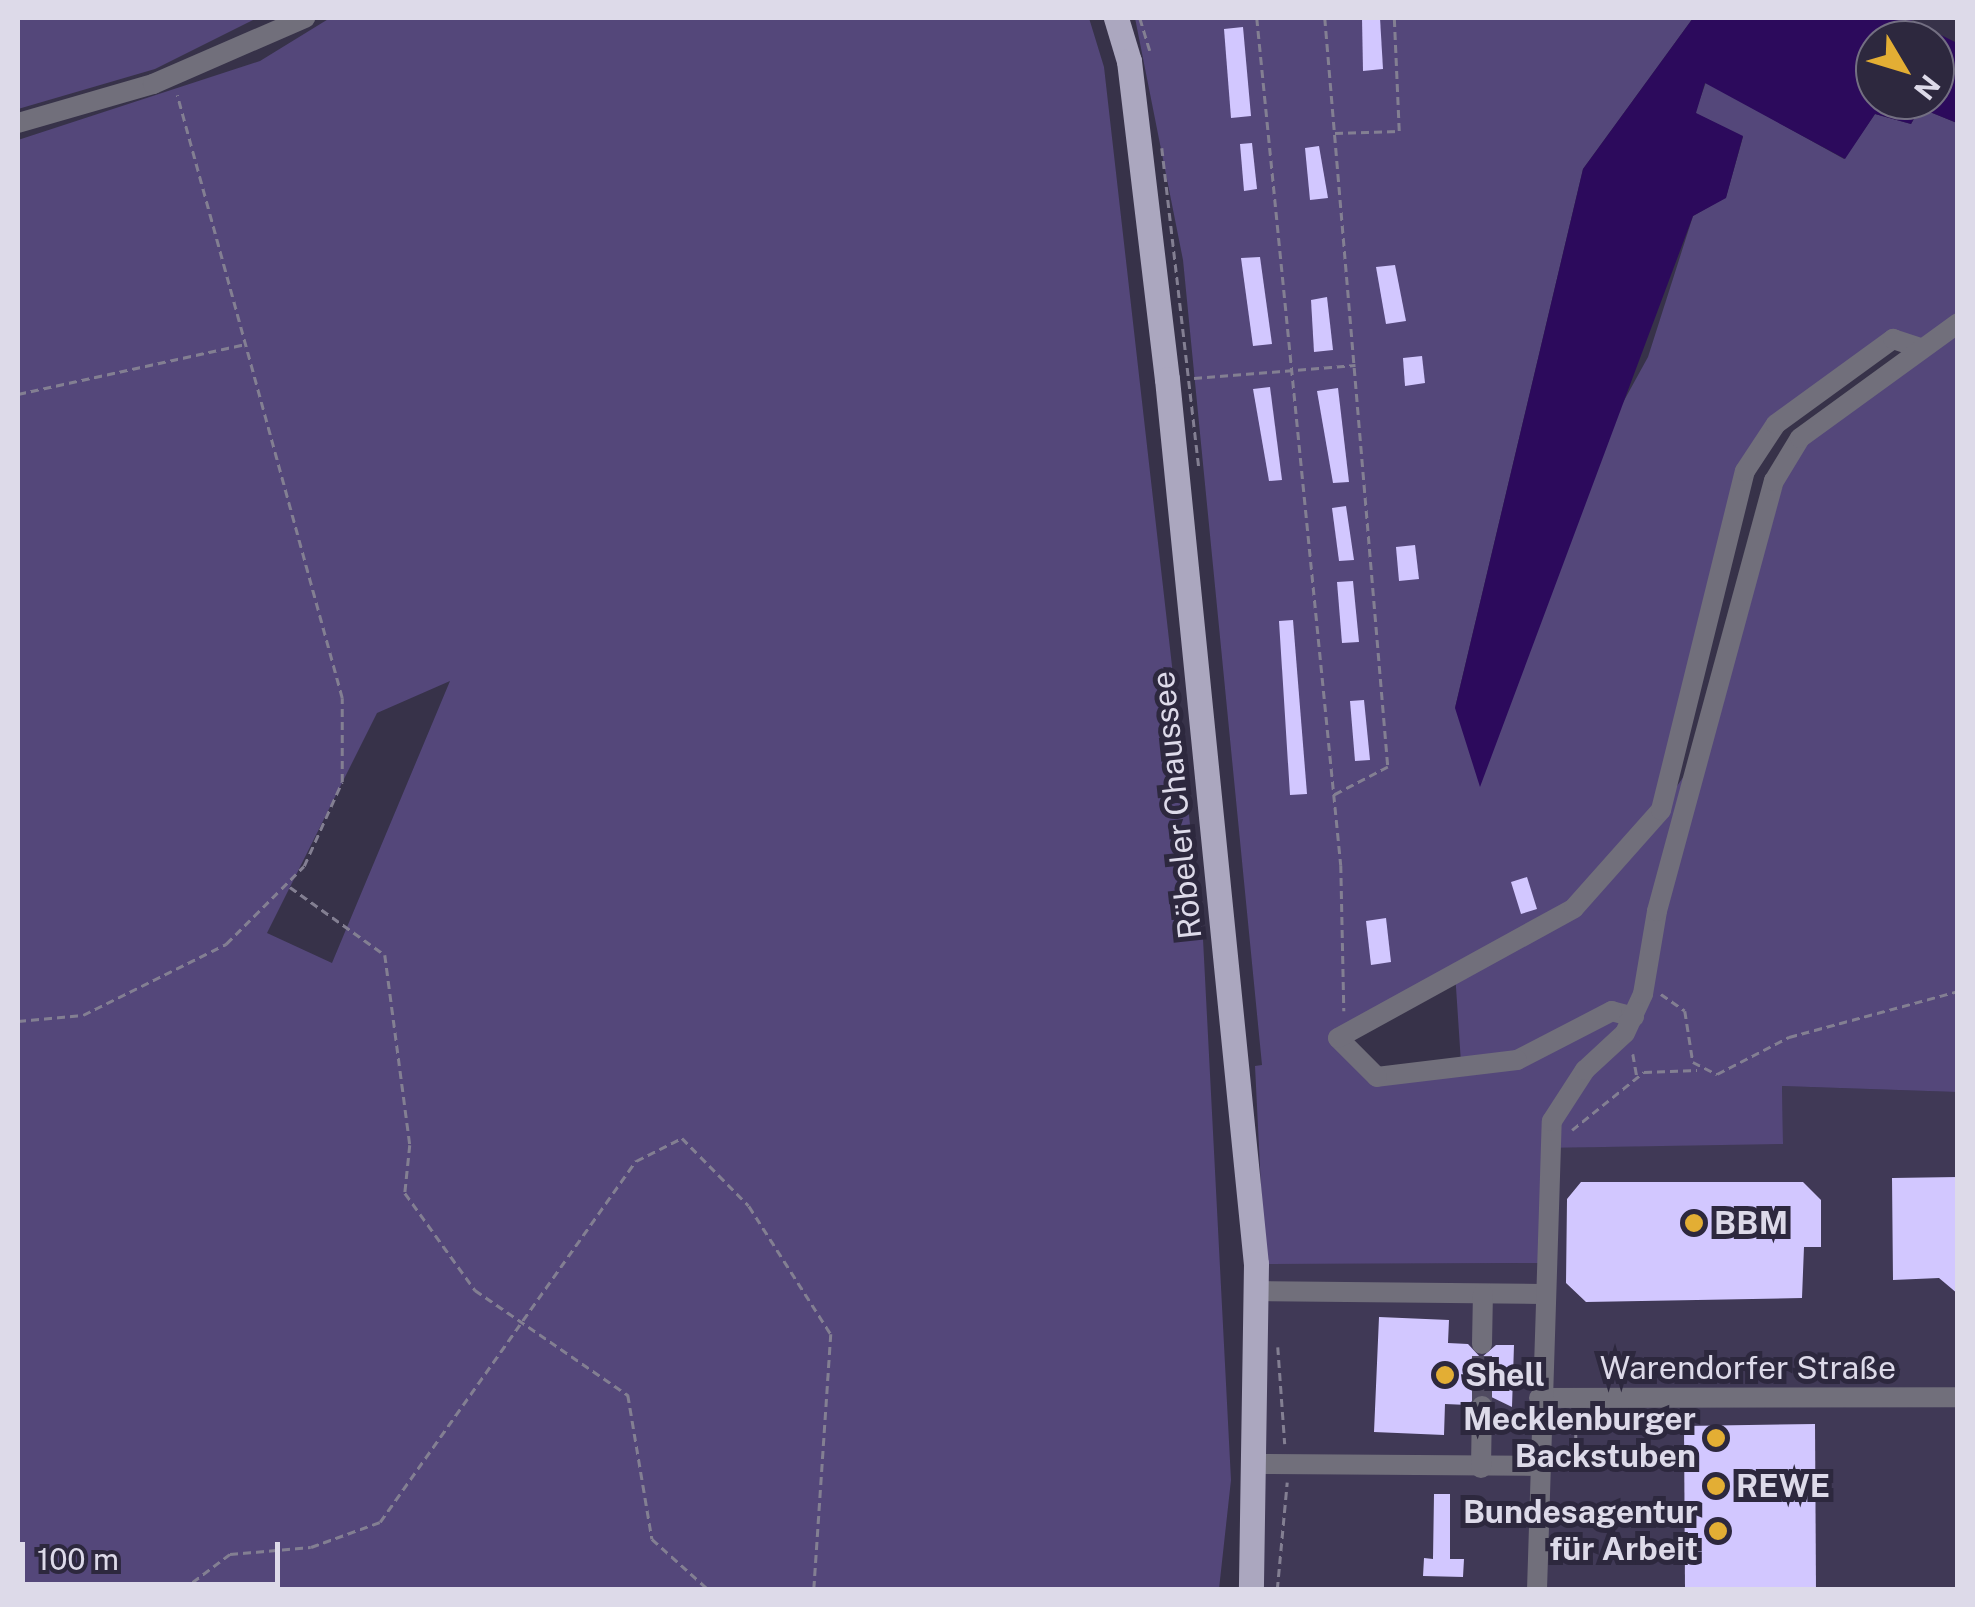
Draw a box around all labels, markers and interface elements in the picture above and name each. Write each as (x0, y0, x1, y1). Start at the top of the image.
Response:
north arrow (1855, 20, 1955, 120)
text: N (1908, 69, 1947, 106)
street label: Röbeler Chaussee (1144, 669, 1210, 941)
place label: BBM (1714, 1204, 1788, 1242)
marker: BBM (1683, 1212, 1705, 1234)
street label: Warendorfer Straße (1600, 1349, 1896, 1387)
place label: Shell (1465, 1356, 1545, 1394)
marker: Shell (1434, 1364, 1456, 1386)
place label: Mecklenburger Backstuben (1463, 1401, 1696, 1476)
marker: Mecklenburger Backstuben (1705, 1427, 1727, 1449)
place label: REWE (1736, 1467, 1830, 1505)
marker: REWE (1705, 1475, 1727, 1497)
place label: Bundesagentur für Arbeit (1463, 1494, 1698, 1569)
marker: Bundesagentur für Arbeit (1707, 1520, 1729, 1542)
scale bar (25, 1522, 285, 1584)
text: 100 m (37, 1541, 119, 1577)

